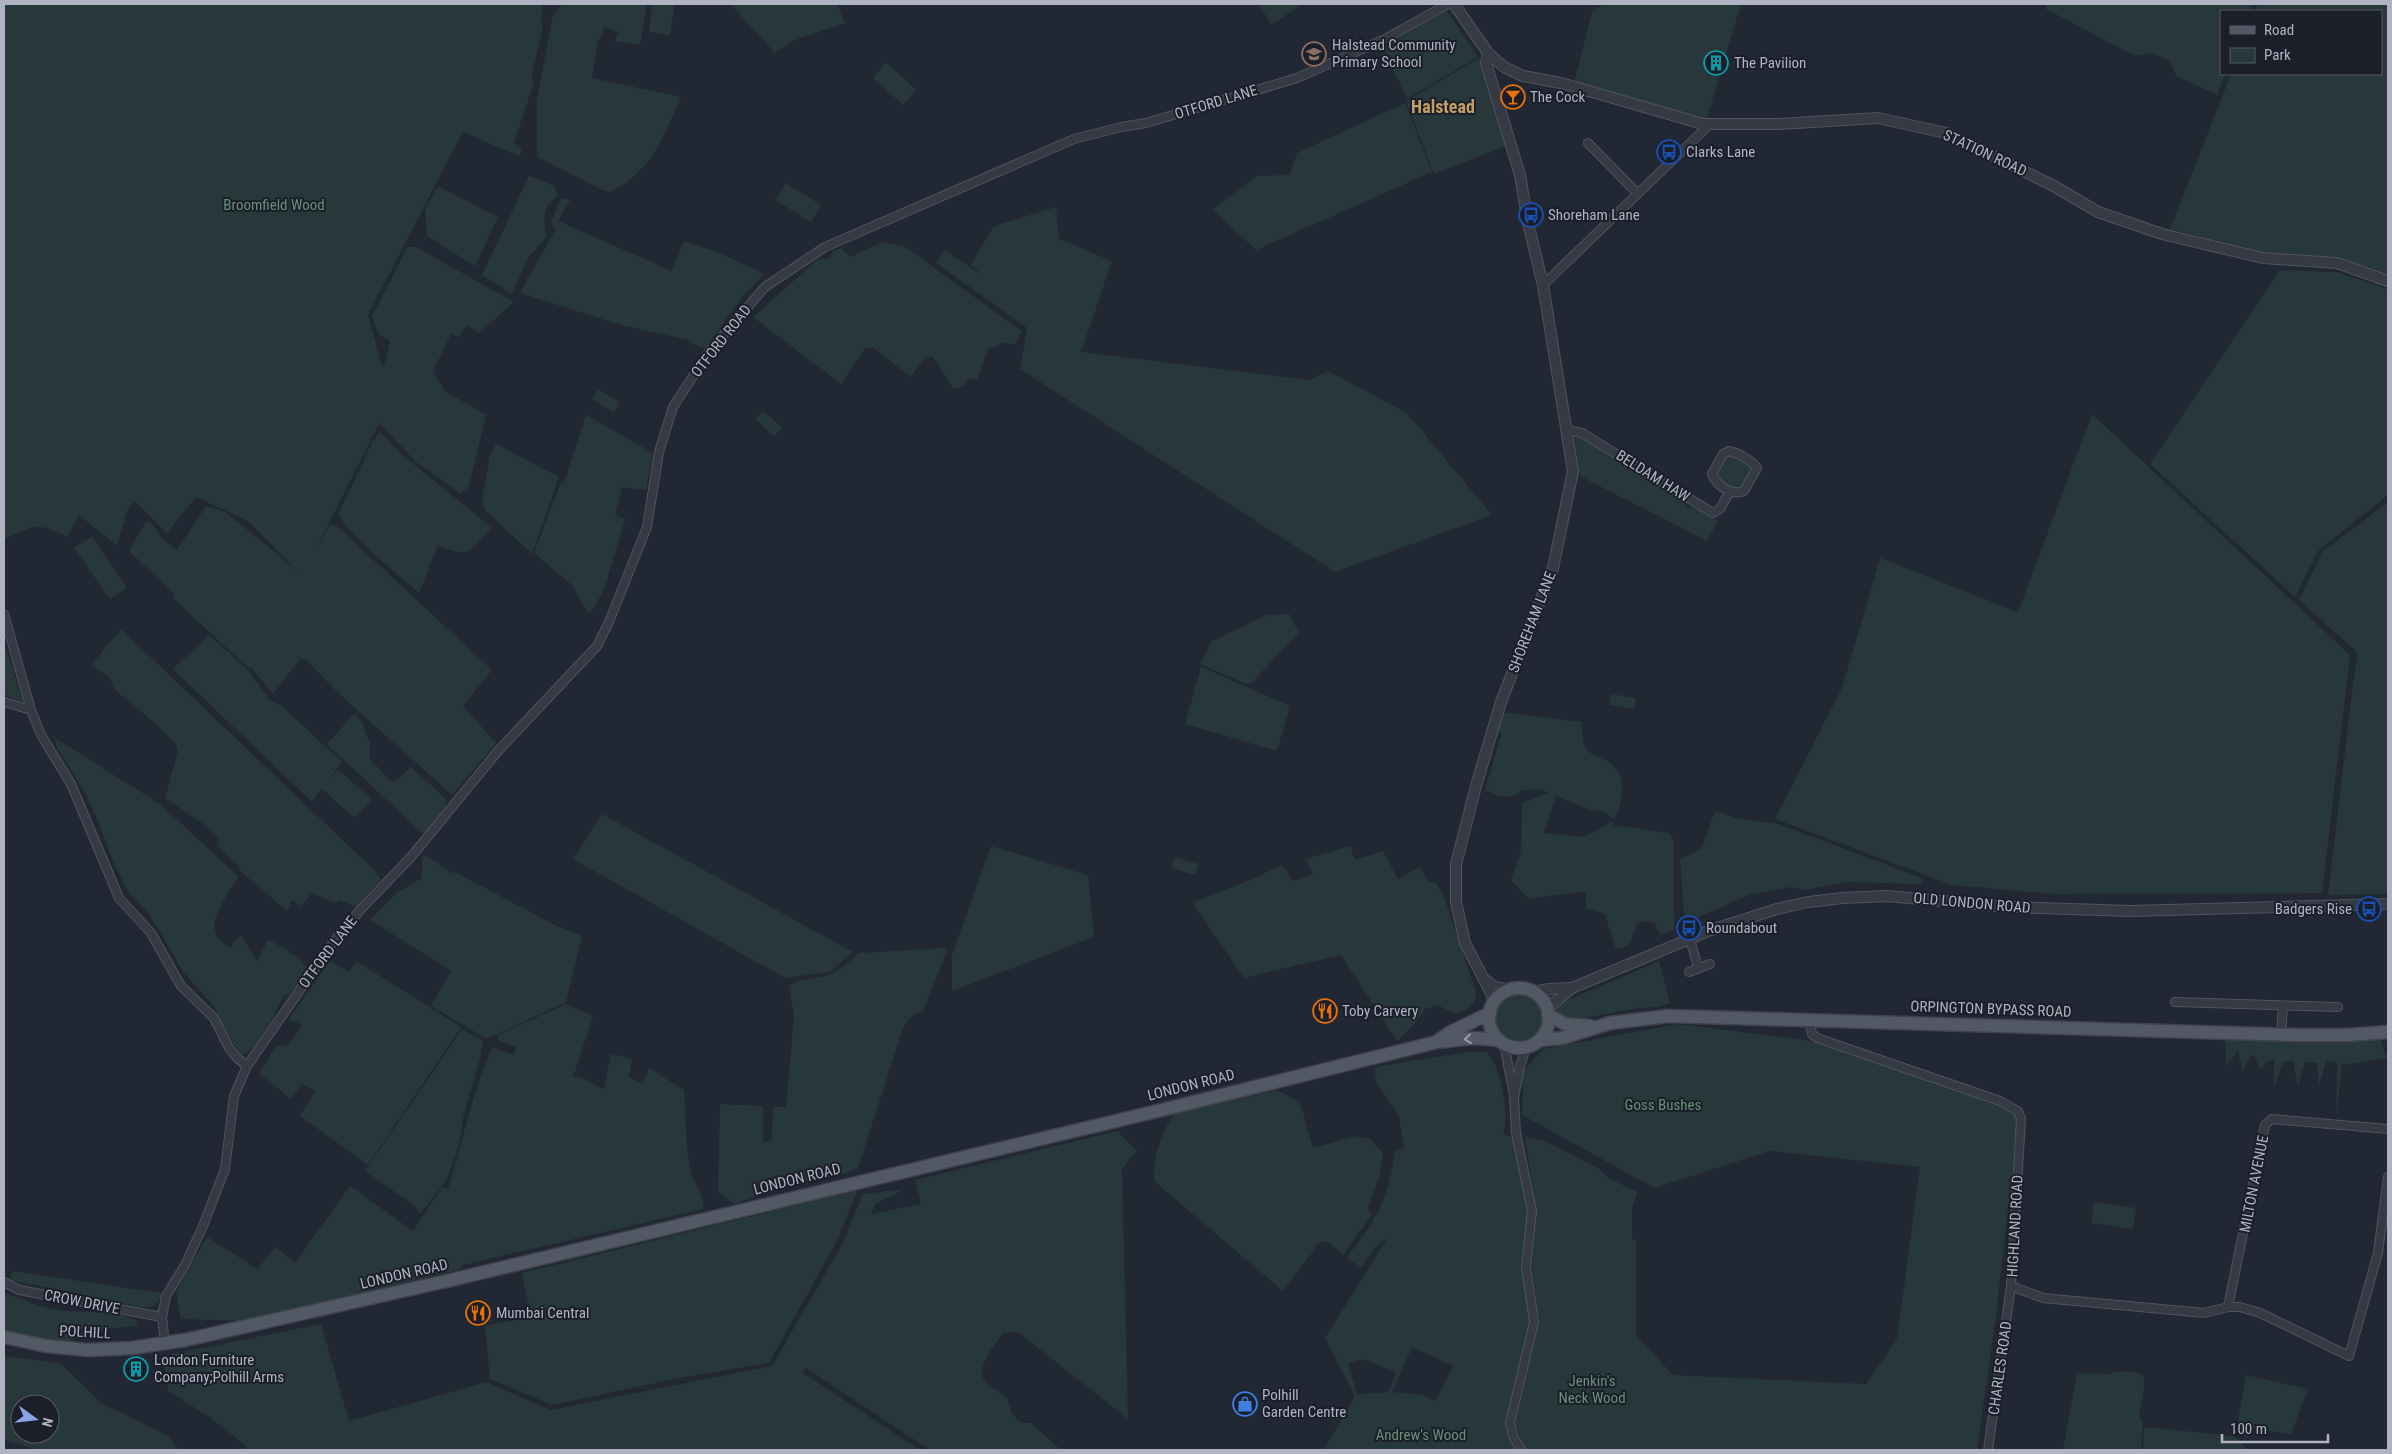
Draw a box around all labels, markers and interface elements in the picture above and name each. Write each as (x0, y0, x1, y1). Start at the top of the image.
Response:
legend (2220, 10, 2382, 75)
text: Road (2264, 21, 2294, 39)
place label: Halstead Community Primary School (1332, 36, 1456, 71)
school or university icon: Halstead Community Primary School (1301, 41, 1327, 67)
text: Park (2264, 46, 2291, 64)
building icon: The Pavilion (1703, 50, 1729, 76)
place label: The Pavilion (1734, 54, 1806, 72)
street label: OTFORD LANE (1172, 81, 1260, 123)
bar icon: The Cock (1500, 84, 1526, 110)
place label: The Cock (1530, 88, 1585, 106)
district label: Halstead (1411, 96, 1475, 117)
street label: STATION ROAD (1940, 126, 2030, 180)
bus stop icon: Clarks Lane (1656, 139, 1682, 165)
place label: Clarks Lane (1686, 143, 1755, 161)
park label: Broomfield Wood (223, 196, 325, 214)
bus stop icon: Shoreham Lane (1518, 202, 1544, 228)
place label: Shoreham Lane (1548, 206, 1640, 224)
street label: OTFORD ROAD (687, 301, 755, 381)
street label: BELDAM HAW (1613, 446, 1694, 506)
street label: SHOREHAM LANE (1504, 569, 1560, 675)
street label: OLD LONDON ROAD (1913, 889, 2031, 917)
bus stop icon: Badgers Rise (2356, 896, 2382, 922)
place label: Badgers Rise (2275, 900, 2352, 918)
street label: OTFORD LANE (295, 912, 361, 992)
bus stop icon: Roundabout (1676, 915, 1702, 941)
place label: Roundabout (1706, 919, 1777, 937)
street label: ORPINGTON BYPASS ROAD (1910, 997, 2072, 1021)
restaurant icon: Toby Carvery (1312, 998, 1338, 1024)
place label: Toby Carvery (1342, 1002, 1418, 1020)
one-way arrow (1463, 1033, 1471, 1044)
street label: LONDON ROAD (1145, 1065, 1237, 1105)
park label: Goss Bushes (1625, 1096, 1702, 1114)
street label: MILTON AVENUE (2236, 1134, 2272, 1234)
street label: LONDON ROAD (751, 1159, 843, 1199)
street label: HIGHLAND ROAD (2003, 1174, 2027, 1278)
street label: LONDON ROAD (358, 1255, 450, 1293)
street label: CROW DRIVE (43, 1286, 121, 1318)
restaurant icon: Mumbai Central (465, 1300, 491, 1326)
place label: Mumbai Central (496, 1304, 590, 1322)
street label: CHARLES ROAD (1985, 1320, 2015, 1416)
street label: POLHILL (59, 1322, 111, 1342)
place label: London Furniture Company;Polhill Arms (154, 1351, 284, 1386)
building icon: London Furniture Company;Polhill Arms (123, 1356, 149, 1382)
park label: Jenkin's Neck Wood (1558, 1372, 1626, 1407)
place label: Polhill Garden Centre (1262, 1386, 1346, 1421)
shop icon: Polhill Garden Centre (1232, 1391, 1258, 1417)
north arrow (10, 1394, 60, 1444)
scale bar (2222, 1412, 2328, 1444)
text: N (39, 1416, 56, 1429)
text: 100 m (2230, 1420, 2267, 1438)
park label: Andrew's Wood (1376, 1426, 1466, 1444)

